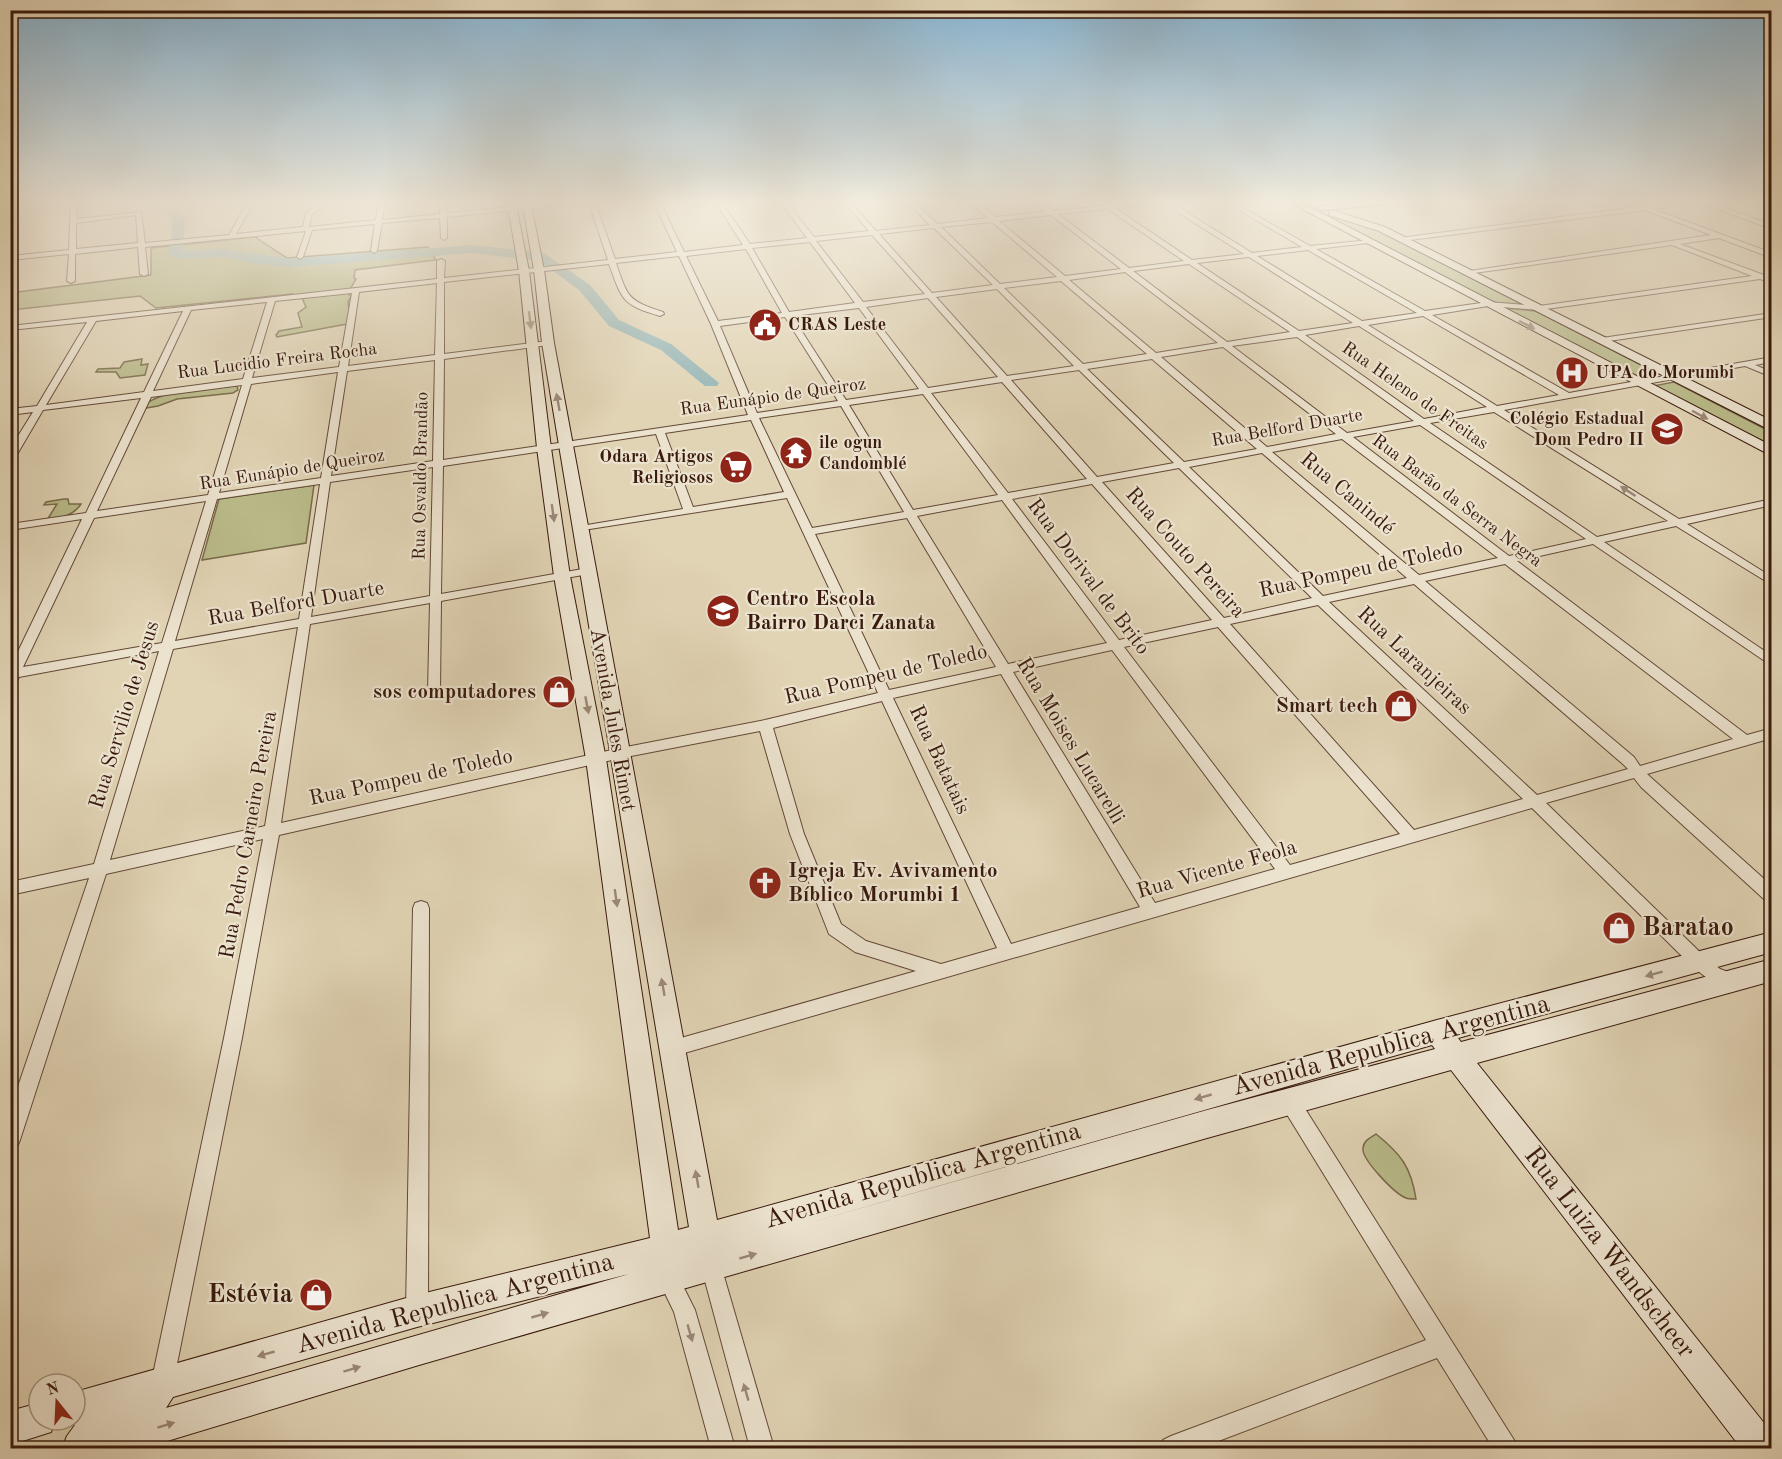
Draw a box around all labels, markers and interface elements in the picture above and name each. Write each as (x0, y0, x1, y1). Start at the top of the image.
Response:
public building icon: CRAS Leste (747, 307, 783, 343)
one-way arrow (525, 310, 535, 329)
place label: CRAS Leste (788, 316, 886, 334)
one-way arrow (1519, 320, 1536, 330)
street label: Rua Heleno de Freitas (1339, 339, 1492, 453)
street label: Rua Lucidio Freira Rocha (176, 340, 378, 382)
hospital icon: UPA do Morumbi (1554, 355, 1590, 391)
place label: UPA do Morumbi (1595, 364, 1734, 382)
street label: Rua Eunápio de Queiroz (679, 375, 867, 419)
street label: Rua Osvaldo Brandão (411, 392, 431, 560)
one-way arrow (553, 393, 562, 412)
street label: Rua Belford Duarte (1210, 406, 1364, 450)
place label: Colégio Estadual Dom Pedro II (1509, 410, 1644, 449)
one-way arrow (1692, 410, 1709, 420)
school or university icon: Colégio Estadual Dom Pedro II (1649, 411, 1685, 447)
street label: Rua Barão da Serra Negra (1369, 431, 1545, 571)
place label: ile ogun Candomblé (819, 434, 907, 473)
temple icon: ile ogun Candomblé (778, 435, 814, 471)
street label: Rua Eunápio de Queiroz (198, 446, 386, 494)
place label: Odara Artigos Religiosos (599, 448, 713, 487)
supermarket icon: Odara Artigos Religiosos (718, 449, 754, 485)
street label: Rua Canindé (1296, 449, 1398, 539)
street label: Rua Couto Pereira (1121, 484, 1249, 622)
one-way arrow (1620, 486, 1636, 497)
street label: Rua Dorival de Brito (1023, 495, 1153, 659)
one-way arrow (549, 504, 558, 523)
street label: Rua Pompeu de Toledo (1257, 538, 1465, 602)
street label: Rua Belford Duarte (206, 578, 386, 630)
place label: Centro Escola Bairro Darci Zanata (746, 589, 936, 634)
school or university icon: Centro Escola Bairro Darci Zanata (705, 593, 741, 629)
street label: Rua Laranjeiras (1353, 603, 1475, 719)
street label: Rua Servilio de Jesus (86, 619, 164, 811)
street label: Avenida Jules Rimet (586, 627, 638, 813)
street label: Rua Pompeu de Toledo (782, 641, 990, 709)
street label: Rua Moises Lucarelli (1012, 654, 1128, 828)
shop icon: sos computadores (541, 674, 577, 710)
place label: sos computadores (373, 682, 536, 703)
shop icon: Smart tech (1383, 688, 1419, 724)
one-way arrow (582, 696, 591, 715)
place label: Smart tech (1276, 696, 1378, 717)
street label: Rua Batatais (905, 702, 973, 818)
street label: Rua Pedro Carneiro Pereira (217, 709, 281, 961)
street label: Rua Pompeu de Toledo (307, 746, 515, 810)
street label: Rua Vicente Feola (1135, 837, 1299, 903)
place label: Igreja Ev. Avivamento Bíblico Morumbi 1 (788, 861, 998, 906)
church icon: Igreja Ev. Avivamento Bíblico Morumbi 1 (747, 865, 783, 901)
one-way arrow (612, 889, 621, 908)
shop icon: Baratao (1601, 910, 1637, 946)
place label: Baratao (1642, 915, 1734, 941)
one-way arrow (1645, 970, 1664, 980)
one-way arrow (658, 977, 667, 996)
street label: Avenida Republica Argentina (1229, 991, 1553, 1101)
one-way arrow (1194, 1093, 1212, 1103)
street label: Avenida Republica Argentina (762, 1118, 1084, 1234)
street label: Rua Luiza Wandscheer (1519, 1143, 1699, 1364)
one-way arrow (692, 1169, 701, 1188)
street label: Avenida Republica Argentina (293, 1249, 617, 1359)
one-way arrow (739, 1251, 757, 1260)
shop icon: Estévia (298, 1277, 334, 1313)
place label: Estévia (207, 1282, 293, 1308)
one-way arrow (531, 1310, 549, 1319)
one-way arrow (686, 1324, 696, 1342)
one-way arrow (256, 1350, 274, 1359)
one-way arrow (343, 1364, 361, 1373)
north arrow (27, 1372, 87, 1432)
text: N (45, 1380, 62, 1399)
one-way arrow (741, 1383, 750, 1401)
one-way arrow (157, 1420, 175, 1429)

